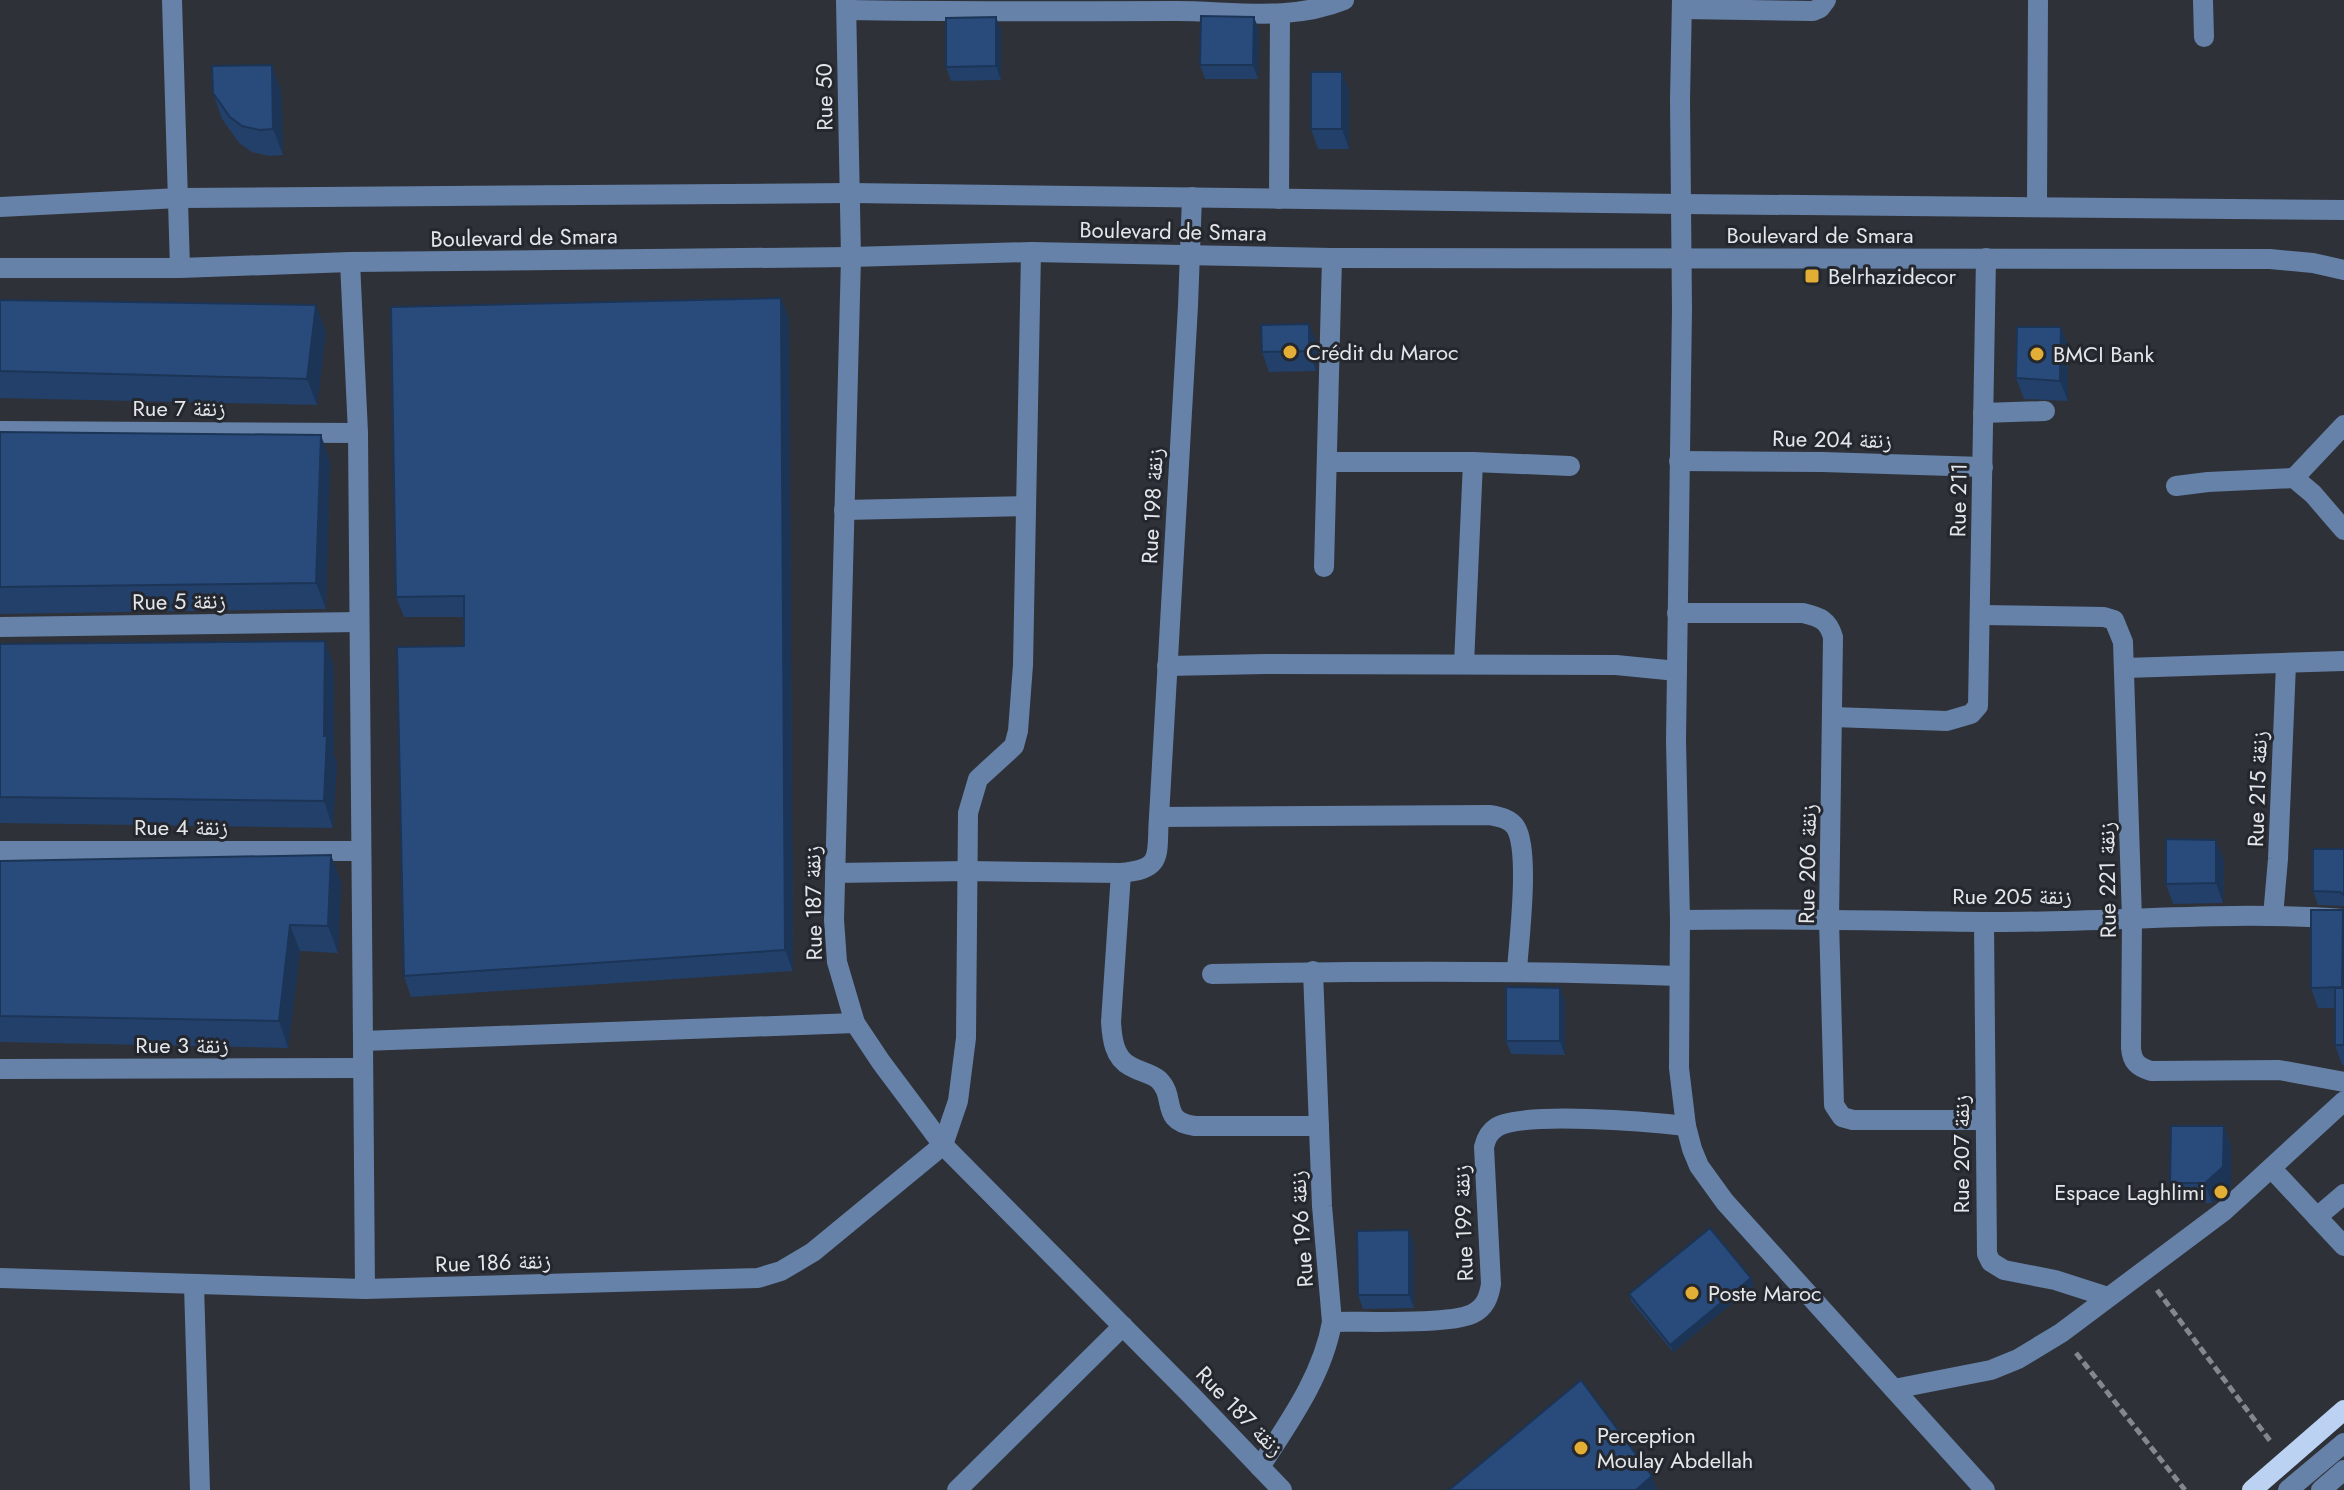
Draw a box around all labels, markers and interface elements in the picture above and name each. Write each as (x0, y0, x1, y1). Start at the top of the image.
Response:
street label: Rue 50 (807, 63, 841, 131)
street label: Boulevard de Smara (1079, 213, 1267, 249)
street label: Boulevard de Smara (430, 219, 618, 255)
street label: Boulevard de Smara (1726, 219, 1914, 251)
place label: Belrhazidecor (1828, 260, 1957, 292)
marker: Belrhazidecor (1803, 267, 1821, 285)
place label: Crédit du Maroc (1306, 336, 1459, 368)
place label: BMCI Bank (2053, 338, 2155, 370)
marker: Crédit du Maroc (1281, 343, 1299, 361)
marker: BMCI Bank (2028, 345, 2046, 363)
street label: Rue 7 زنقة (133, 392, 225, 424)
street label: Rue 204 زنقة (1772, 422, 1892, 456)
street label: Rue 198 زنقة (1133, 447, 1171, 565)
street label: Rue 211 (1941, 463, 1975, 537)
street label: Rue 5 زنقة (132, 584, 226, 618)
street label: Rue 215 زنقة (2239, 730, 2275, 848)
street label: Rue 206 زنقة (1790, 804, 1824, 924)
street label: Rue 4 زنقة (134, 811, 228, 843)
street label: Rue 221 زنقة (2090, 822, 2124, 938)
street label: Rue 187 زنقة (796, 845, 830, 961)
street label: Rue 205 زنقة (1952, 880, 2072, 912)
street label: Rue 3 زنقة (135, 1029, 229, 1061)
street label: Rue 207 زنقة (1945, 1095, 1977, 1213)
street label: Rue 199 زنقة (1445, 1164, 1481, 1282)
street label: Rue 196 زنقة (1281, 1170, 1321, 1288)
place label: Espace Laghlimi (2054, 1176, 2205, 1208)
marker: Espace Laghlimi (2212, 1183, 2230, 1201)
street label: Rue 186 زنقة (434, 1244, 552, 1280)
place label: Poste Maroc (1708, 1277, 1822, 1309)
marker: Poste Maroc (1683, 1284, 1701, 1302)
street label: Rue 187 زنقة (1189, 1359, 1291, 1463)
place label: Perception Moulay Abdellah (1597, 1419, 1753, 1476)
marker: Perception Moulay Abdellah (1572, 1439, 1590, 1457)

